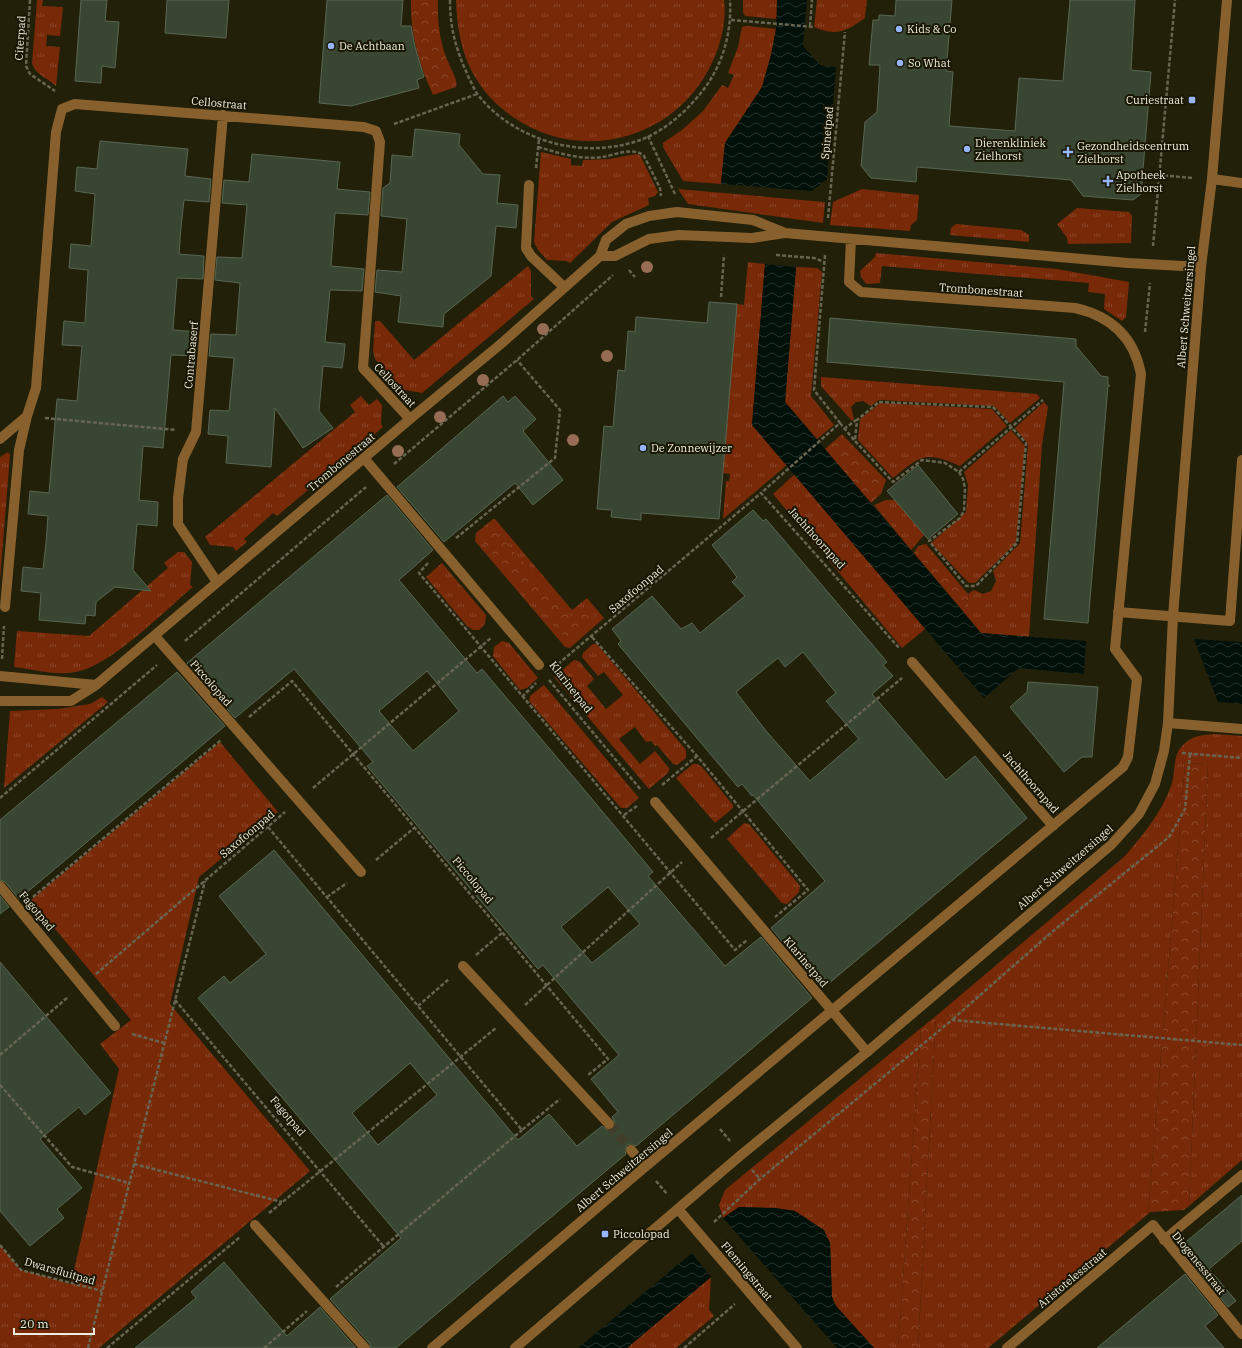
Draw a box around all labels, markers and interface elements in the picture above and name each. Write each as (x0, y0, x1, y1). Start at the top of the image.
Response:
street label: Citerpad (11, 15, 29, 61)
place label: Kids & Co (907, 22, 956, 36)
marker: Kids & Co (894, 24, 904, 34)
place label: De Achtbaan (339, 39, 405, 53)
marker: De Achtbaan (326, 41, 336, 51)
place label: So What (908, 56, 951, 70)
marker: So What (895, 58, 905, 68)
place label: Curiestraat (1126, 93, 1184, 107)
street label: Cellostraat (191, 94, 247, 112)
marker: Curiestraat (1187, 95, 1197, 105)
street label: Spinetpad (818, 106, 836, 160)
place label: Dierenkliniek Zielhorst (975, 136, 1047, 163)
place label: Gezondheidscentrum Zielhorst (1077, 139, 1190, 166)
marker: Dierenkliniek Zielhorst (962, 144, 972, 154)
marker: Gezondheidscentrum Zielhorst (1062, 146, 1074, 158)
place label: Apotheek Zielhorst (1116, 168, 1166, 195)
marker: Apotheek Zielhorst (1103, 176, 1113, 186)
street label: Albert Schweitzersingel (1174, 245, 1198, 369)
street label: Trombonestraat (939, 280, 1024, 300)
street label: Contrabaserf (181, 319, 201, 389)
street label: Cellostraat (371, 360, 419, 410)
street label: Trombonestraat (304, 429, 378, 494)
place label: De Zonnewijzer (651, 441, 732, 455)
marker: De Zonnewijzer (638, 443, 648, 453)
street label: Jachthoornpad (786, 504, 849, 572)
street label: Saxofoonpad (606, 562, 667, 616)
street label: Piccolopad (187, 657, 235, 709)
street label: Klarinetpad (546, 658, 596, 716)
street label: Jachthoornpad (1000, 748, 1062, 816)
street label: Saxofoonpad (217, 807, 278, 861)
street label: Albert Schweitzersingel (1014, 822, 1116, 912)
street label: Piccolopad (449, 854, 497, 906)
street label: Fagotpad (16, 888, 58, 934)
street label: Klarinetpad (781, 934, 831, 990)
street label: Fagotpad (267, 1093, 309, 1139)
street label: Albert Schweitzersingel (573, 1125, 675, 1215)
place label: Piccolopad (613, 1227, 670, 1241)
marker: Piccolopad (600, 1229, 610, 1239)
street label: Diogenesstraat (1169, 1229, 1229, 1298)
street label: Flemingstraat (718, 1239, 776, 1304)
street label: Aristotelesstraat (1035, 1245, 1109, 1311)
street label: Dwarsfluitpad (23, 1254, 97, 1288)
scale bar (14, 1310, 94, 1336)
text: 20 m (20, 1316, 49, 1331)

